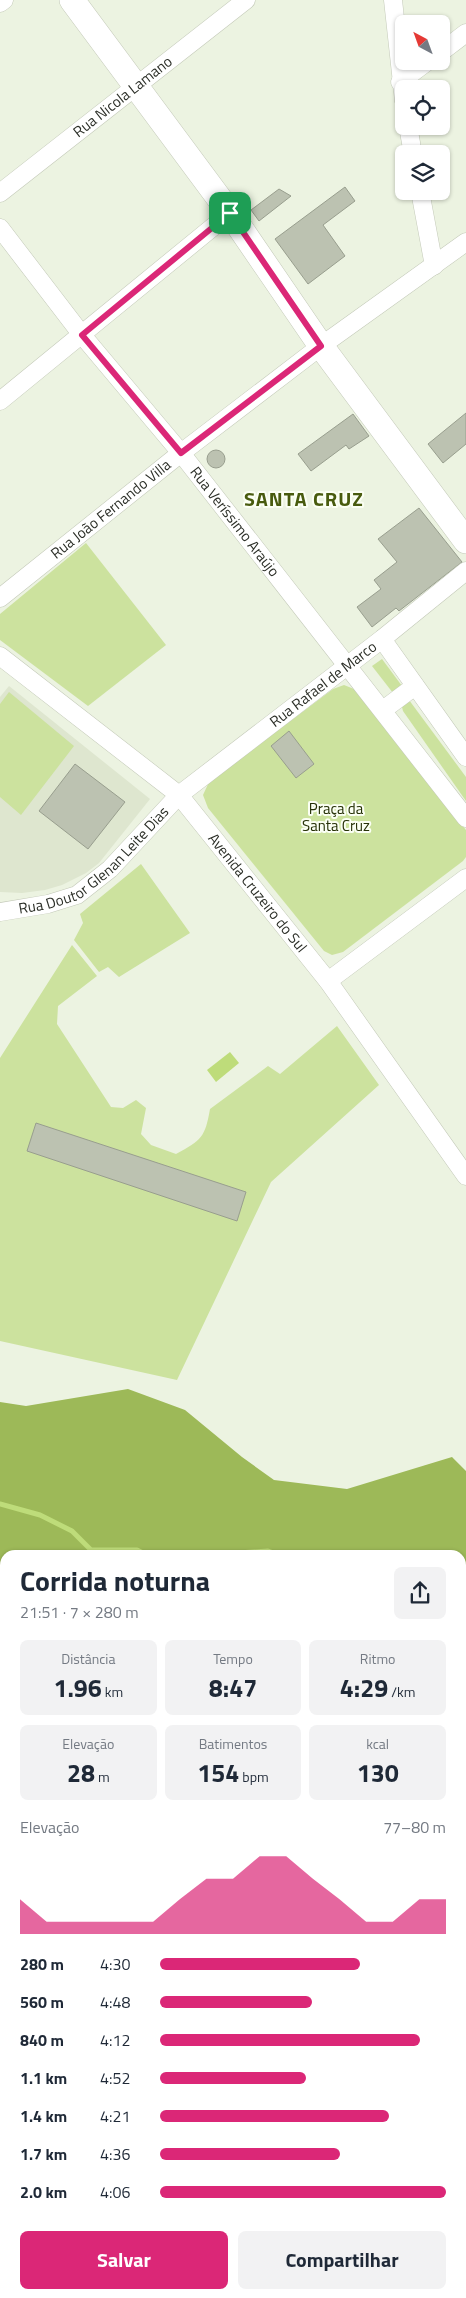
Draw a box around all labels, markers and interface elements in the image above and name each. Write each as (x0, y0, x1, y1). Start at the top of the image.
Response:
north arrow (395, 15, 450, 70)
map controls (395, 15, 450, 200)
street label: Rua Nicola Lamano (68, 50, 177, 143)
button: locate (395, 80, 450, 135)
button: layers (395, 145, 450, 200)
pin (209, 192, 251, 234)
icon: arrive (216, 199, 244, 227)
street label: Rua João Fernando Villa (45, 453, 176, 564)
street label: Rua Veríssimo Araújo (185, 461, 285, 581)
district label: SANTA CRUZ (244, 483, 364, 514)
street label: Rua Rafael de Marco (264, 635, 381, 733)
park label: Praça da Santa Cruz (302, 797, 370, 837)
street label: Rua Doutor Glenan Leite Dias (17, 801, 174, 920)
street label: Avenida Cruzeiro do Sul (203, 828, 313, 957)
text: Corrida noturna (20, 1559, 210, 1602)
button: share (394, 1567, 446, 1619)
text: 21:51 · 7 × 280 m (20, 1600, 139, 1624)
text: Distância (61, 1648, 115, 1669)
text: Tempo (213, 1648, 253, 1669)
text: Ritmo (360, 1648, 396, 1669)
text: 1.96 (53, 1669, 102, 1707)
text: 8:47 (209, 1669, 257, 1707)
text: 4:29 (340, 1669, 388, 1707)
text: km (102, 1681, 123, 1702)
text: /km (388, 1681, 416, 1702)
text: Elevação (62, 1733, 114, 1754)
text: Batimentos (199, 1733, 267, 1754)
text: kcal (366, 1733, 389, 1754)
text: 28 (67, 1754, 95, 1792)
text: 154 (197, 1754, 239, 1792)
text: 130 (357, 1754, 399, 1792)
text: m (95, 1766, 110, 1787)
text: bpm (239, 1766, 269, 1787)
text: Elevação (20, 1815, 80, 1839)
text: 77–80 m (383, 1815, 446, 1839)
text: 280 m (20, 1952, 64, 1976)
text: 4:30 (100, 1952, 130, 1976)
text: 560 m (20, 1990, 64, 2014)
text: 4:48 (100, 1990, 130, 2014)
text: 840 m (20, 2028, 64, 2052)
text: 4:12 (100, 2028, 130, 2052)
text: 1.1 km (20, 2066, 67, 2090)
text: 4:52 (100, 2066, 130, 2090)
text: 1.4 km (20, 2104, 67, 2128)
text: 4:21 (100, 2104, 130, 2128)
text: 1.7 km (20, 2142, 67, 2166)
text: 4:36 (100, 2142, 130, 2166)
text: 2.0 km (20, 2180, 67, 2204)
text: 4:06 (100, 2180, 130, 2204)
button: Salvar (20, 2231, 228, 2289)
button: Compartilhar (238, 2231, 446, 2289)

